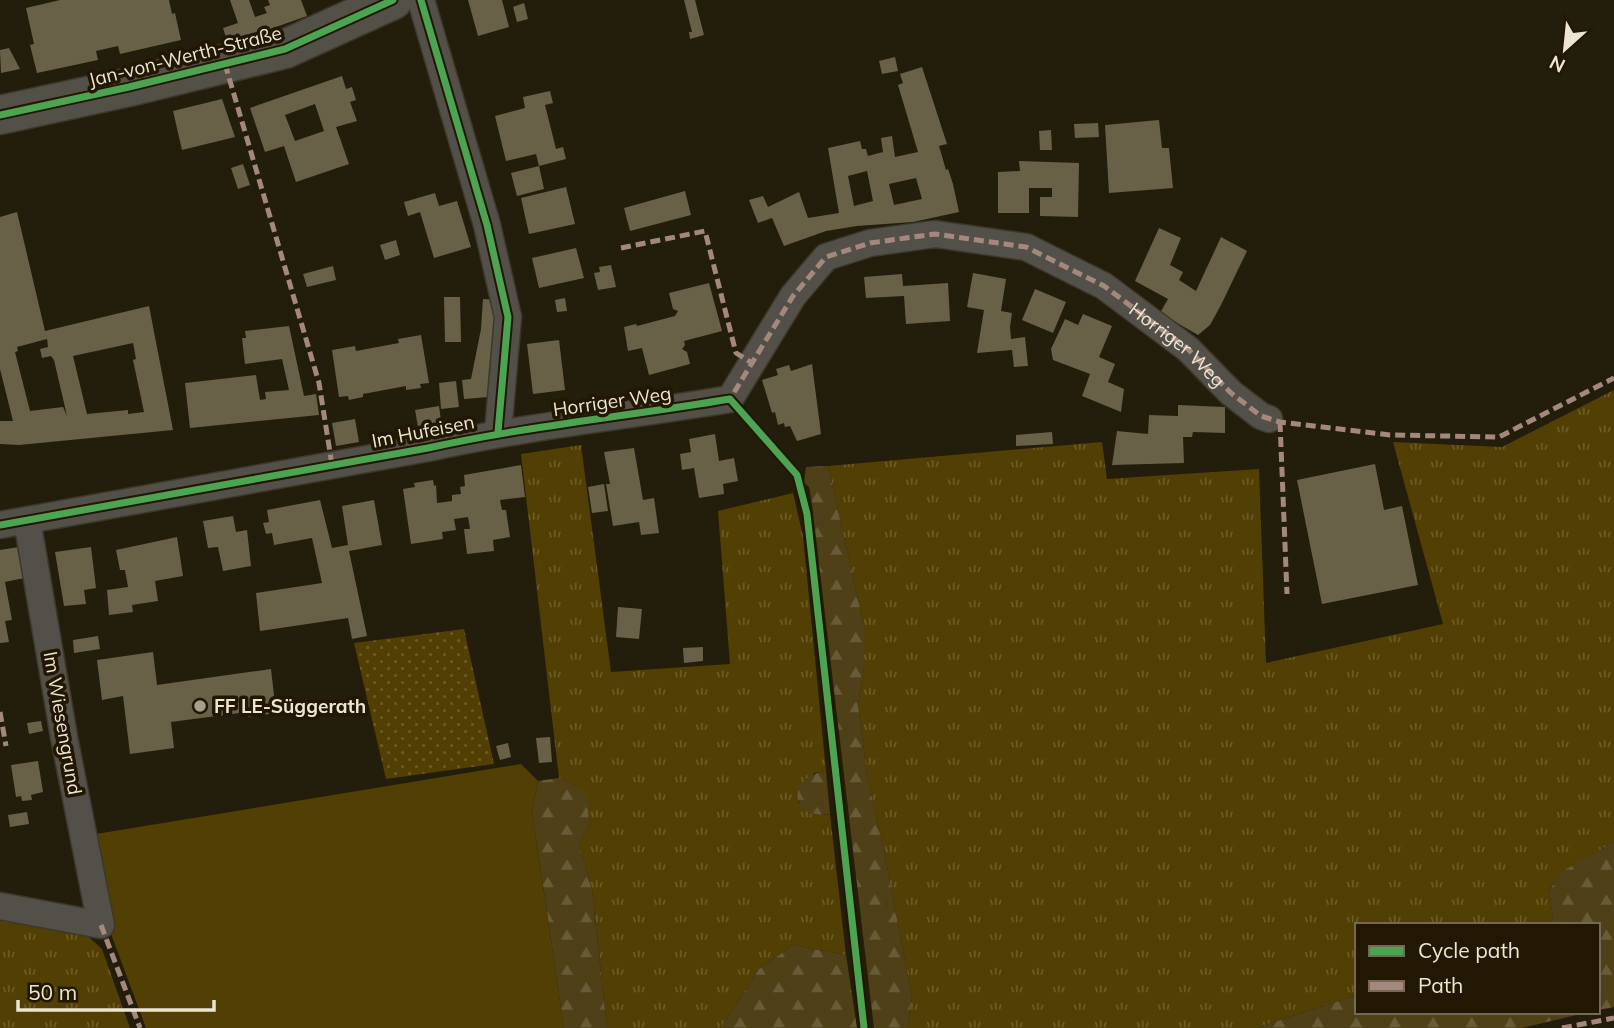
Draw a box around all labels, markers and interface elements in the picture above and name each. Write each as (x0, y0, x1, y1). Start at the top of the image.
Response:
north arrow (1530, 14, 1600, 84)
street label: Jan-von-Werth-Straße (86, 20, 284, 92)
text: N (1545, 50, 1569, 78)
street label: Horriger Weg (1124, 297, 1231, 392)
street label: Horriger Weg (551, 381, 673, 421)
street label: Im Hufeisen (370, 409, 476, 453)
street label: Im Wiesengrund (39, 649, 87, 797)
place label: FF LE-Süggerath (214, 694, 366, 718)
marker: FF LE-Süggerath (192, 698, 208, 714)
legend (1355, 923, 1600, 1014)
text: Cycle path (1418, 937, 1520, 963)
scale bar (18, 968, 214, 1012)
text: Path (1418, 972, 1463, 998)
text: 50 m (28, 979, 77, 1005)

